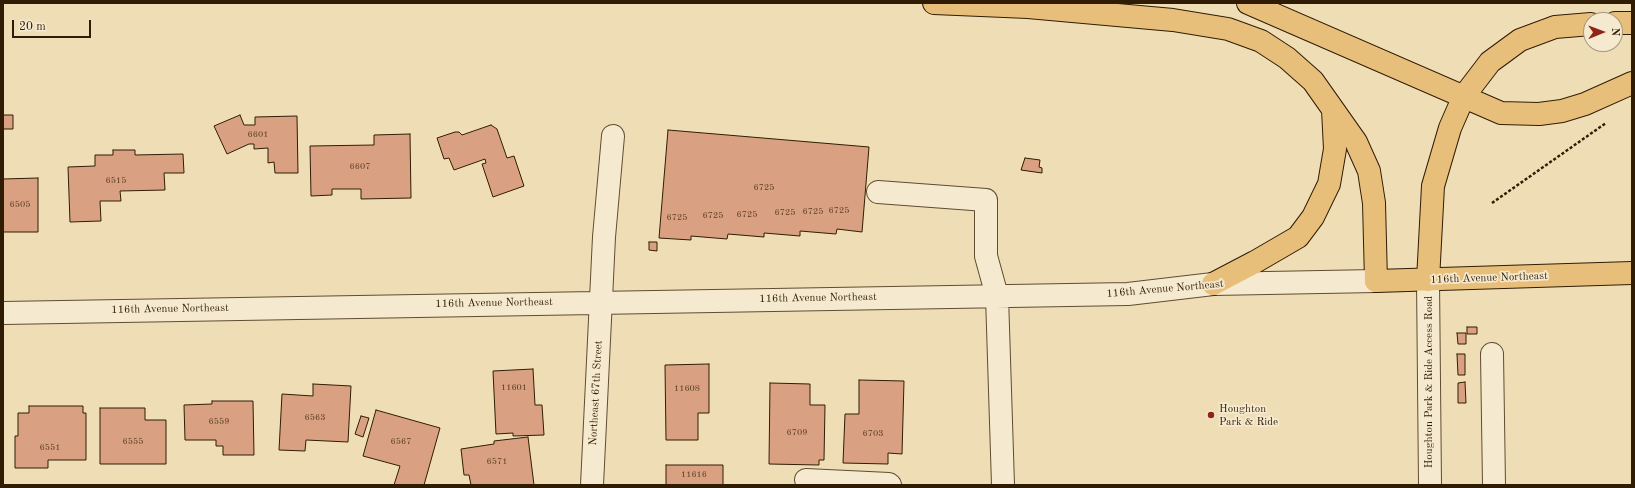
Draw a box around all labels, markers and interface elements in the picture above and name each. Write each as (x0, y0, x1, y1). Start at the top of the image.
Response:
scale bar (14, 12, 93, 38)
north arrow (1583, 12, 1623, 52)
text: 20 m (19, 21, 46, 33)
text: N (1609, 28, 1620, 36)
house number: 6601 (248, 130, 268, 140)
house number: 6607 (350, 162, 370, 172)
house number: 6515 (106, 176, 126, 186)
house number: 6725 (754, 183, 774, 193)
house number: 6505 (10, 200, 30, 210)
house number: 6725 (829, 206, 849, 216)
house number: 6725 (803, 207, 823, 217)
house number: 6725 (775, 208, 795, 218)
house number: 6725 (737, 210, 757, 220)
house number: 6725 (703, 211, 723, 221)
house number: 6725 (667, 213, 687, 223)
street label: 116th Avenue Northeast (1430, 269, 1548, 287)
street label: 116th Avenue Northeast (1106, 277, 1224, 301)
street label: 116th Avenue Northeast (759, 290, 877, 306)
street label: 116th Avenue Northeast (435, 295, 553, 311)
street label: Houghton Park & Ride Access Road (1422, 296, 1436, 468)
street label: 116th Avenue Northeast (111, 301, 229, 317)
street label: Northeast 67th Street (587, 340, 605, 446)
house number: 11601 (501, 383, 527, 393)
house number: 11608 (674, 384, 700, 394)
place label: Houghton Park & Ride (1219, 402, 1278, 428)
marker: Houghton Park & Ride (1206, 410, 1216, 420)
house number: 6563 (305, 413, 325, 423)
house number: 6559 (209, 417, 229, 427)
house number: 6709 (787, 428, 807, 438)
house number: 6703 (863, 429, 883, 439)
house number: 6555 (123, 437, 143, 447)
house number: 6567 (391, 437, 411, 447)
house number: 6551 (40, 443, 60, 453)
house number: 6571 (487, 457, 507, 467)
house number: 11616 (681, 470, 707, 480)

